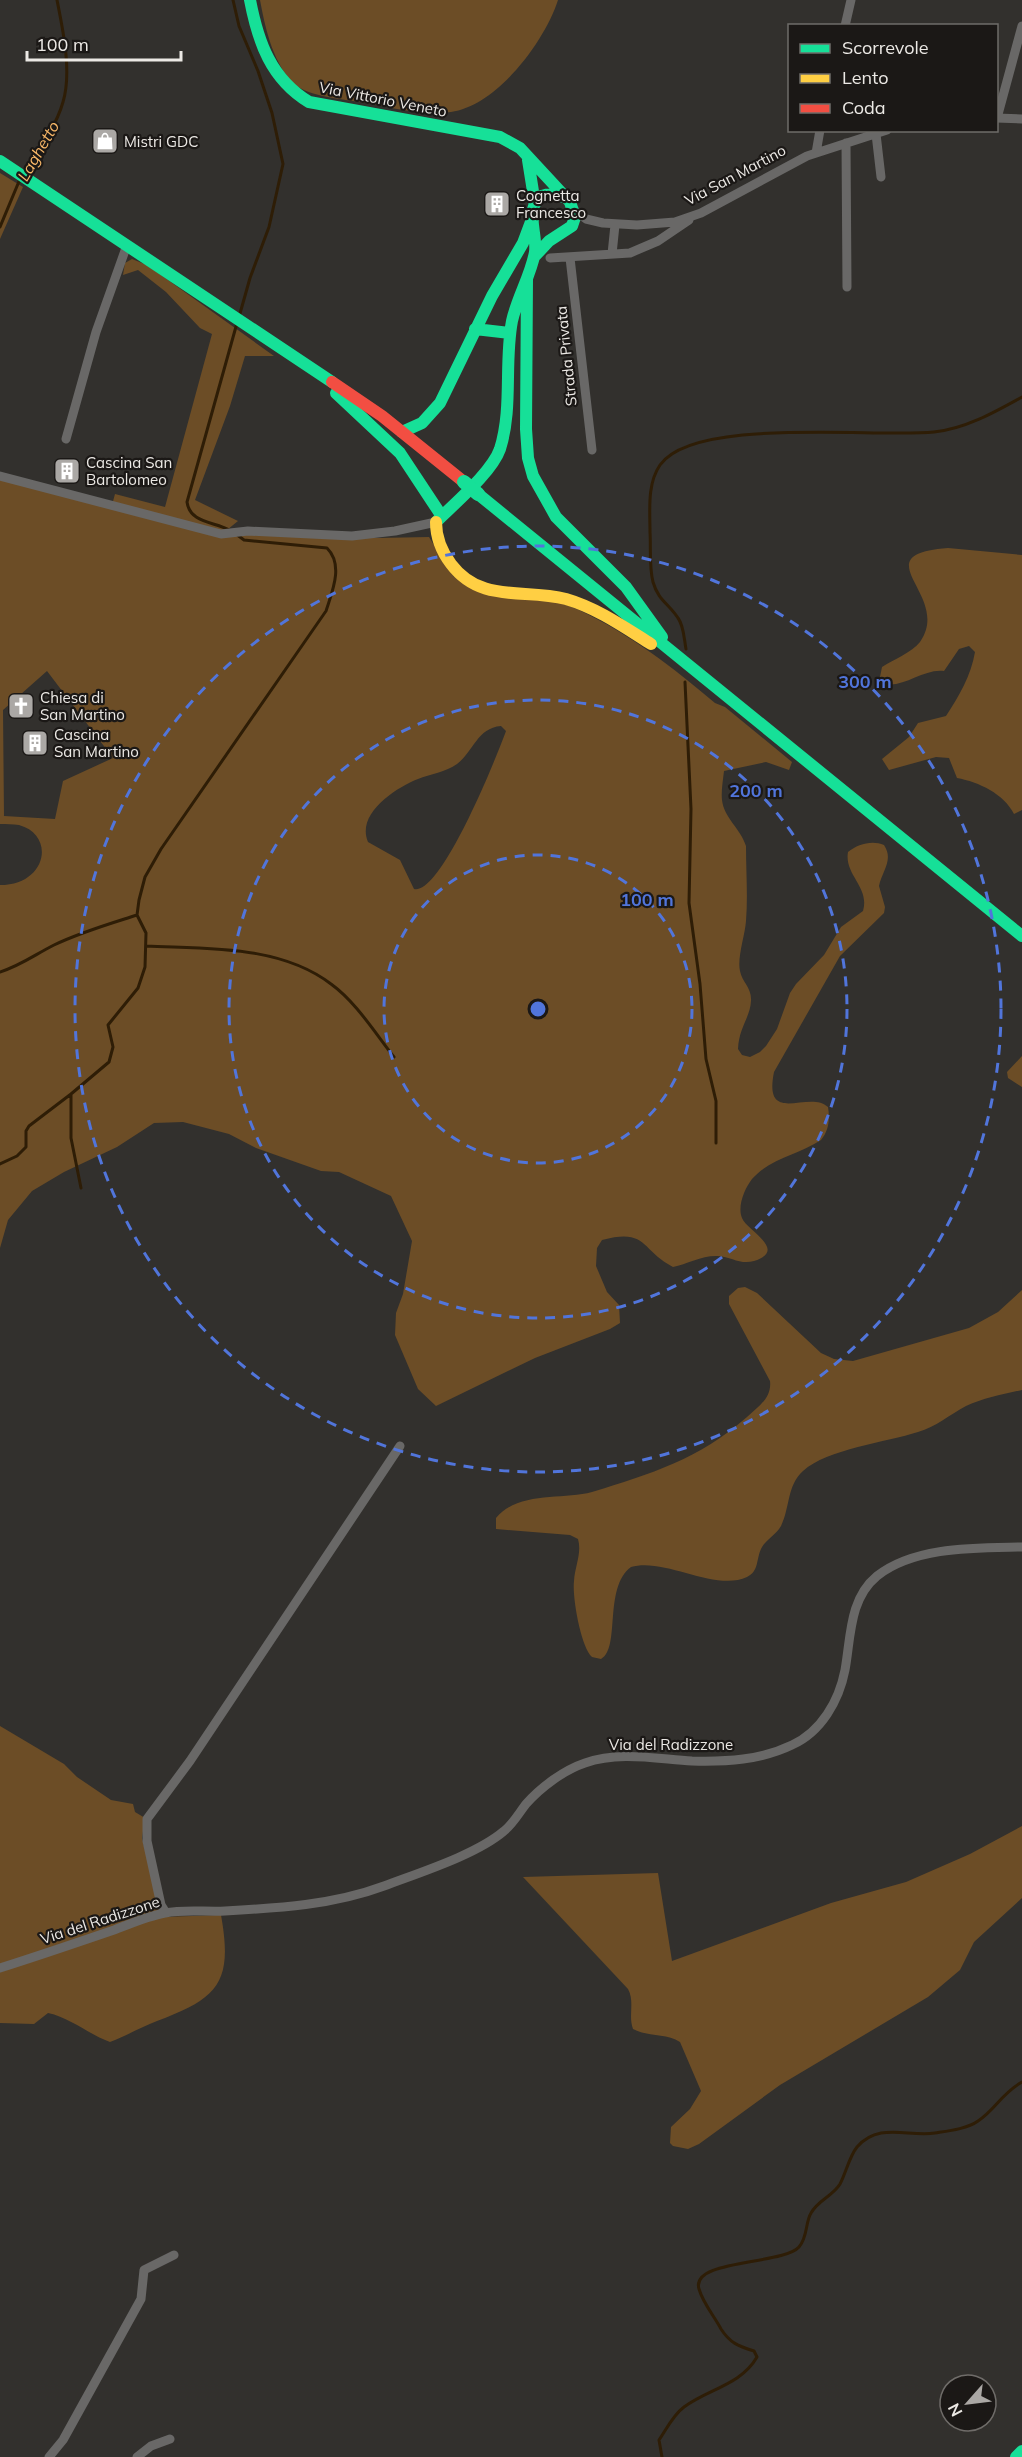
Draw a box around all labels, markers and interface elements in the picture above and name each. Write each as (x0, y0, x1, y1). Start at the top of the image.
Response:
scale bar (27, 24, 182, 62)
legend (788, 24, 998, 132)
text: 100 m (36, 33, 89, 56)
text: Scorrevole (842, 36, 929, 59)
text: Lento (842, 66, 889, 89)
street label: Via Vittorio Veneto (318, 77, 448, 121)
text: Coda (842, 96, 886, 119)
water label: Laghetto (13, 117, 63, 185)
shop icon: Mistri GDC (90, 126, 120, 156)
place label: Mistri GDC (124, 132, 198, 151)
street label: Via San Martino (681, 140, 789, 210)
place label: Cognetta Francesco (516, 186, 586, 222)
building icon: Cognetta Francesco (482, 189, 512, 219)
street label: Strada Privata (551, 305, 581, 407)
place label: Cascina San Bartolomeo (86, 453, 172, 489)
building icon: Cascina San Bartolomeo (52, 456, 82, 486)
text: 300 m (838, 670, 892, 693)
place label: Chiesa di San Martino (40, 688, 125, 724)
church icon: Chiesa di San Martino (6, 691, 36, 721)
place label: Cascina San Martino (54, 725, 139, 761)
building icon: Cascina San Martino (20, 728, 50, 758)
text: 200 m (729, 779, 783, 802)
text: 100 m (620, 888, 674, 911)
centre of rings (528, 999, 548, 1019)
street label: Via del Radizzone (609, 1735, 733, 1754)
street label: Via del Radizzone (38, 1892, 162, 1948)
north arrow (938, 2373, 998, 2433)
text: N (943, 2400, 966, 2420)

